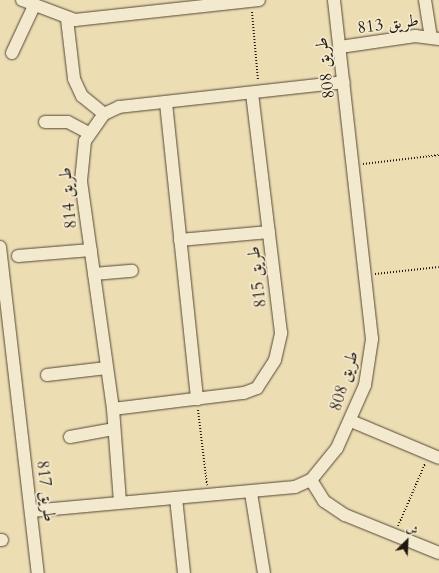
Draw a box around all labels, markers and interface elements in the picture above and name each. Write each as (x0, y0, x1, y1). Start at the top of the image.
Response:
street label: طريق 813 (356, 10, 420, 38)
street label: طريق 808 (311, 36, 339, 100)
street label: طريق 814 (55, 166, 81, 230)
street label: طريق 815 (243, 245, 271, 309)
street label: طريق 808 (325, 348, 363, 414)
street label: طريق 817 (32, 459, 60, 523)
north arrow (387, 521, 427, 561)
text: ش (404, 521, 420, 539)

